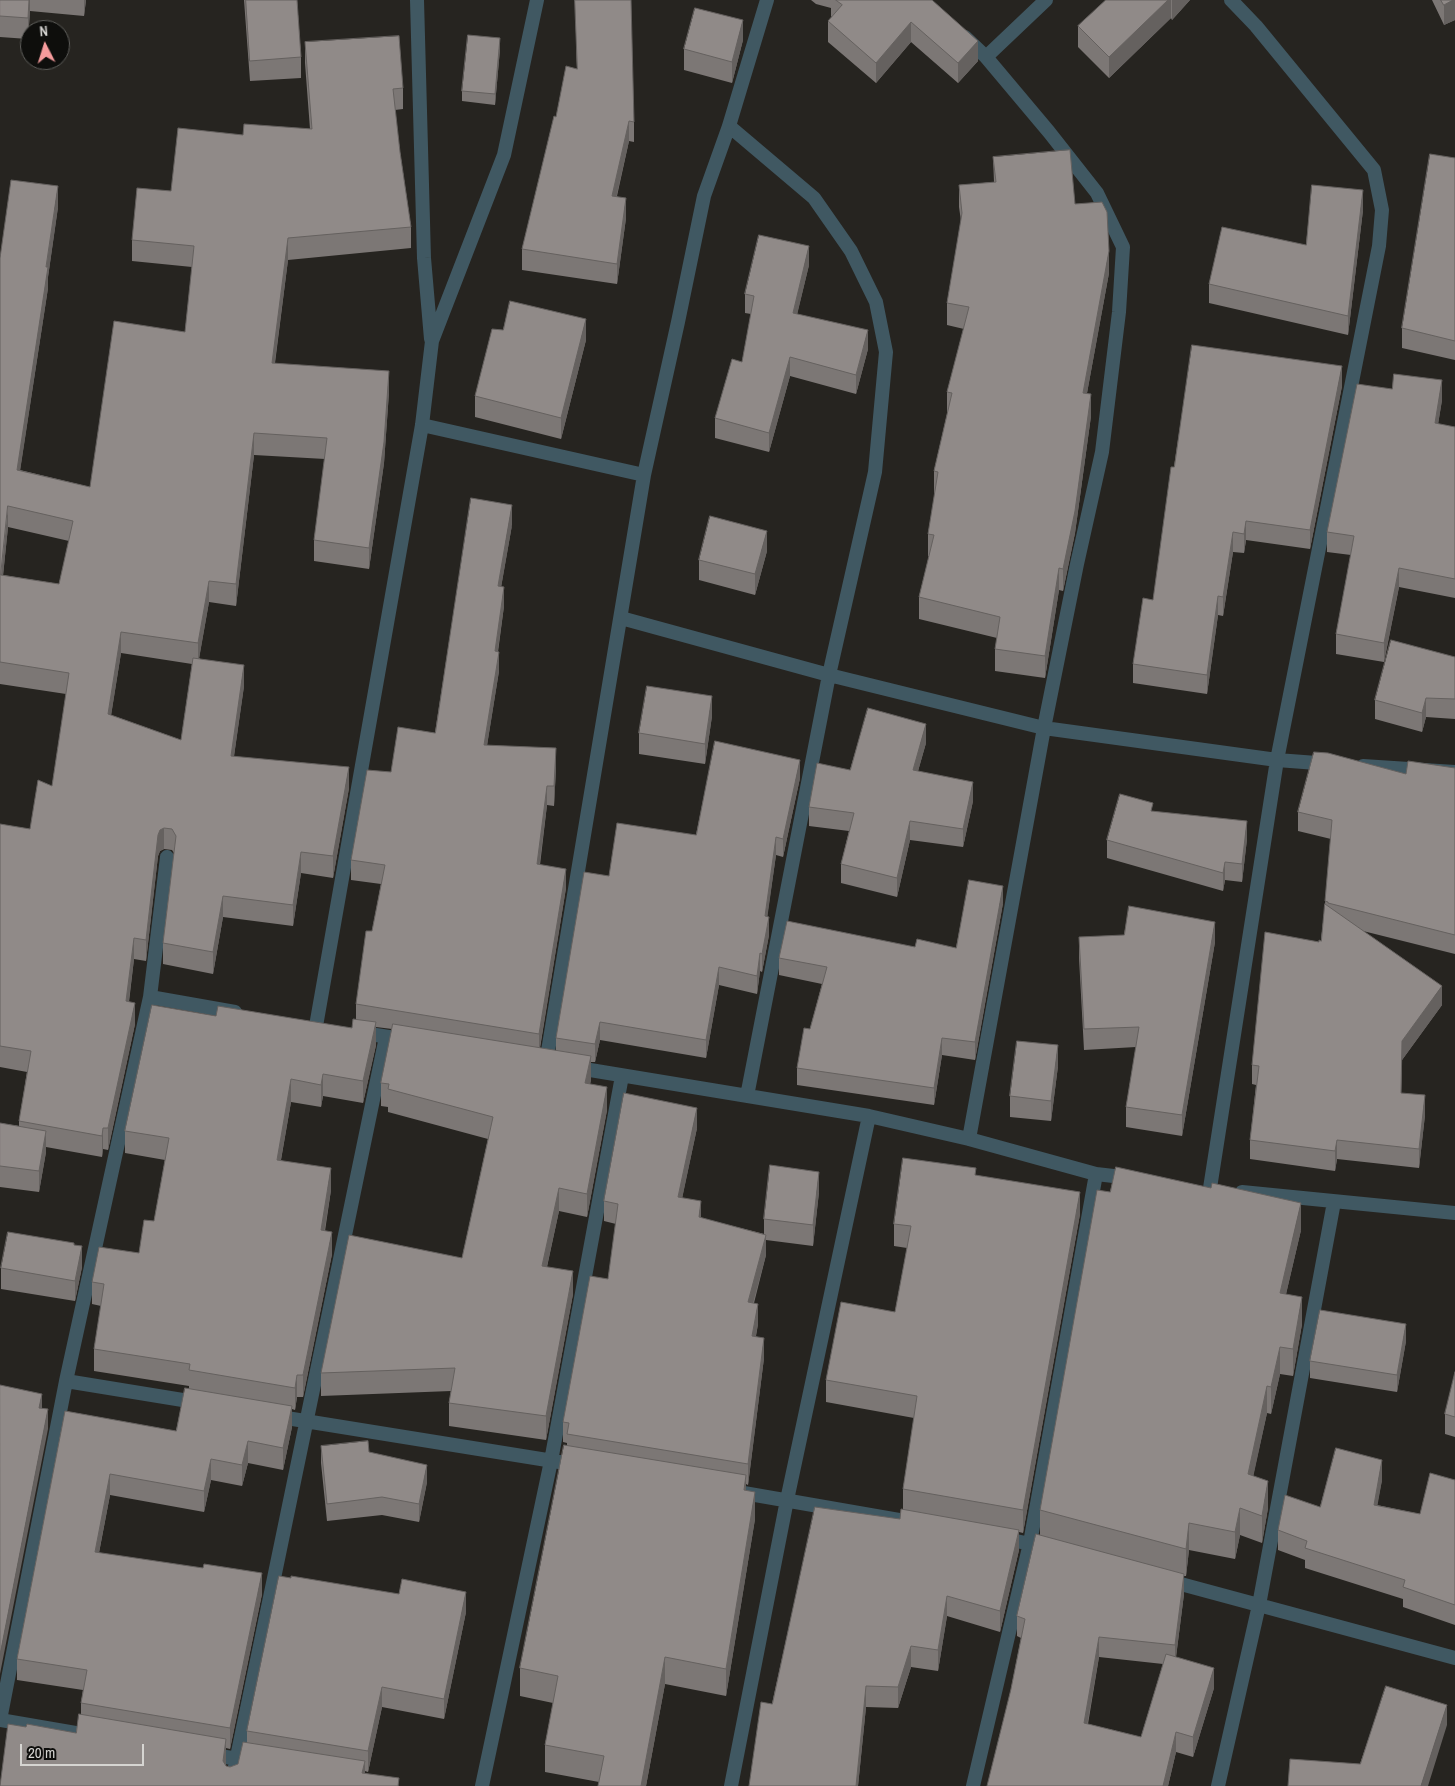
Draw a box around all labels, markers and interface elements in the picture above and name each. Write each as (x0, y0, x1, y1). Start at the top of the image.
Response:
north arrow (20, 20, 70, 70)
text: N (39, 22, 49, 40)
scale bar (22, 1734, 146, 1766)
text: 20 m (28, 1742, 55, 1763)

